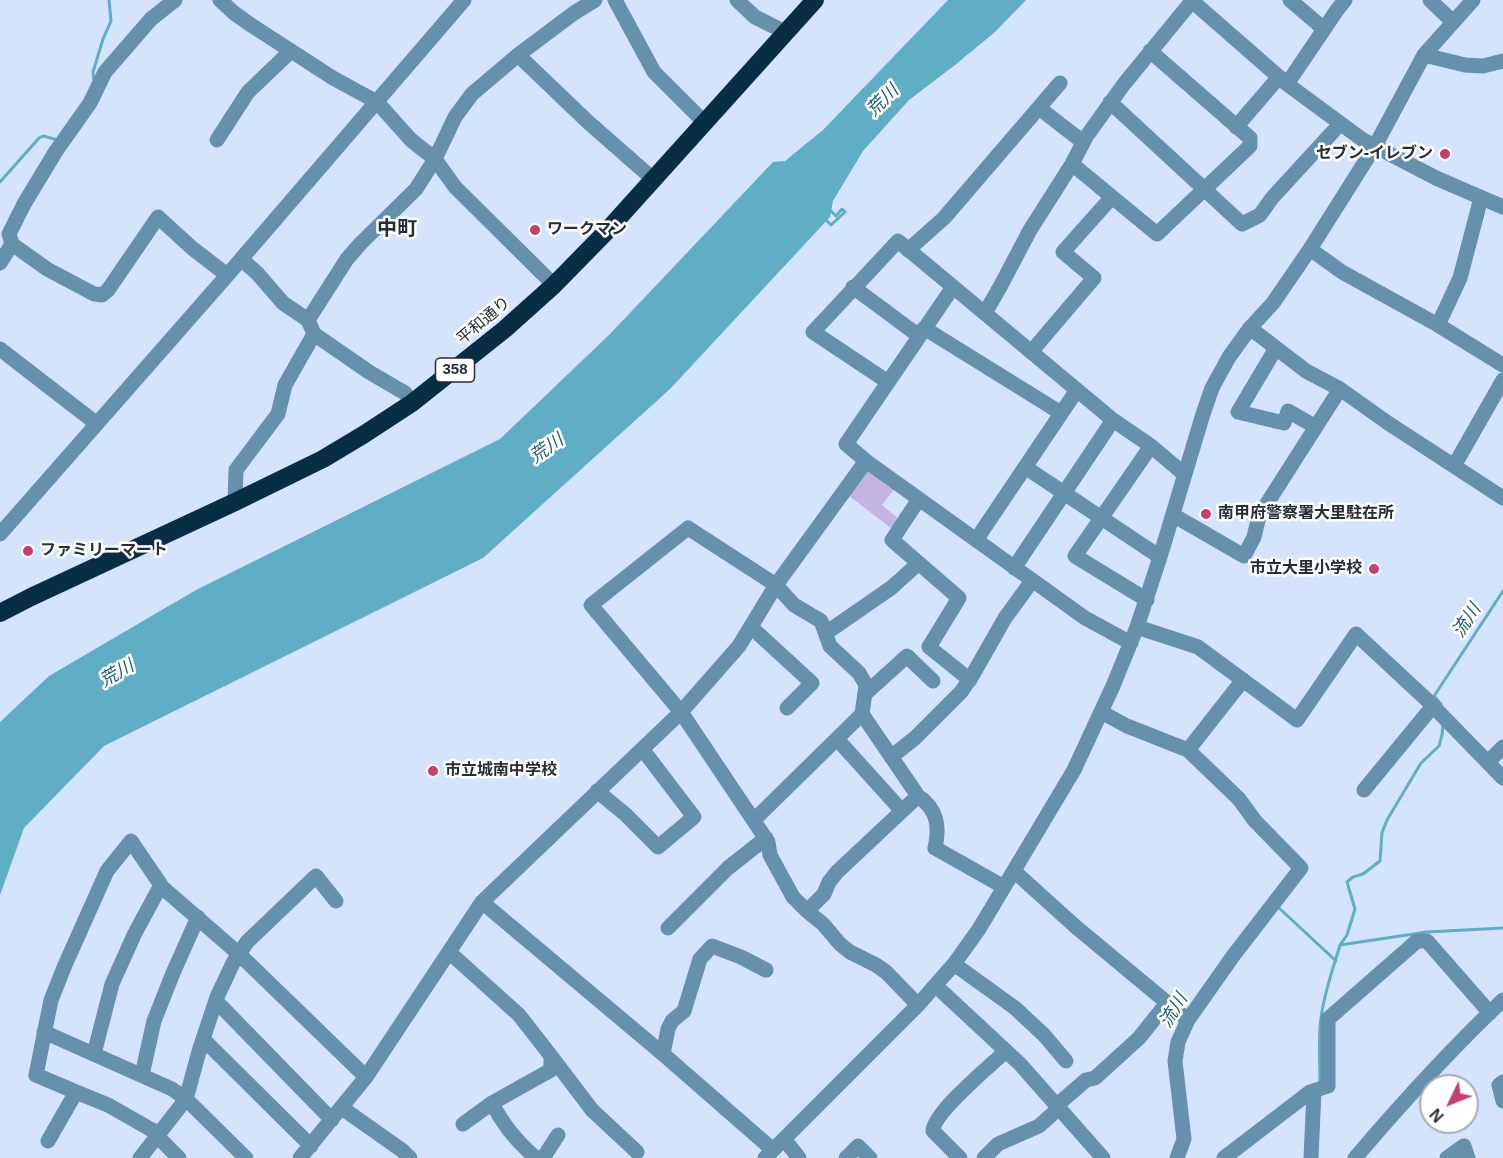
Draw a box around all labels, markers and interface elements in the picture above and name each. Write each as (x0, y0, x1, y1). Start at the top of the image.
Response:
water label: 荒川 (863, 81, 903, 121)
place label: セブン-イレブン (1316, 144, 1433, 164)
marker: セブン-イレブン (1438, 147, 1452, 161)
district label: 中町 (377, 217, 417, 241)
place label: ワークマン (547, 220, 627, 240)
marker: ワークマン (528, 223, 542, 237)
street label: 平和通り (453, 293, 515, 349)
road number: 358 (436, 358, 474, 382)
water label: 荒川 (526, 430, 568, 468)
place label: 南甲府警察署大里駐在所 (1218, 504, 1394, 524)
marker: 南甲府警察署大里駐在所 (1199, 507, 1213, 521)
place label: ファミリーマート (40, 541, 168, 561)
marker: ファミリーマート (21, 544, 35, 558)
place label: 市立大里小学校 (1250, 559, 1362, 579)
marker: 市立大里小学校 (1367, 562, 1381, 576)
water label: 流川 (1448, 600, 1486, 642)
water label: 荒川 (96, 656, 138, 692)
place label: 市立城南中学校 (445, 761, 557, 781)
marker: 市立城南中学校 (426, 764, 440, 778)
water label: 流川 (1155, 990, 1193, 1032)
north arrow (1419, 1074, 1479, 1134)
text: N (1427, 1105, 1447, 1125)

